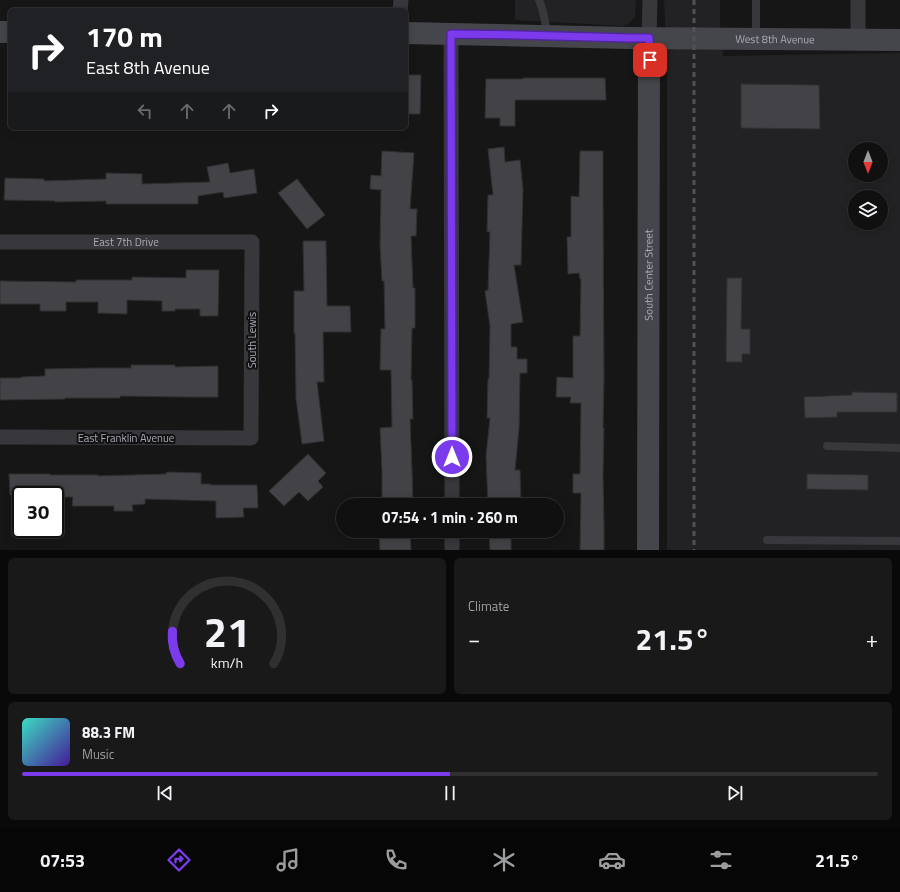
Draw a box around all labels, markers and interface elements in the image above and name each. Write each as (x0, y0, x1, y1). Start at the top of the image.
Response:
text: 170 m (86, 15, 163, 58)
icon: right (20, 24, 72, 76)
street label: West 8th Avenue (735, 31, 815, 47)
pin (633, 43, 667, 77)
icon: arrive (639, 49, 661, 71)
text: East 8th Avenue (86, 54, 210, 81)
icon: left (134, 100, 156, 122)
icon: ahead (176, 100, 198, 122)
icon: ahead (218, 100, 240, 122)
icon: right (260, 100, 282, 122)
north arrow (848, 142, 888, 182)
map controls (848, 142, 888, 230)
button: layers (848, 190, 888, 230)
street label: South Center Street (640, 229, 657, 321)
street label: East 7th Drive (93, 234, 159, 250)
street label: South Lewis (244, 312, 260, 368)
street label: East Franklin Avenue (78, 430, 175, 446)
position arrow (431, 436, 473, 478)
speed limit sign: 30 (12, 486, 64, 538)
text: 07:54 · 1 min · 260 m (382, 506, 518, 529)
text: Climate (468, 596, 509, 616)
text: 21 (204, 600, 250, 663)
text: 21.5° (636, 616, 710, 662)
text: − (468, 622, 480, 656)
text: + (866, 622, 878, 656)
text: km/h (211, 652, 243, 674)
text: 88.3 FM (82, 721, 135, 744)
text: Music (82, 744, 114, 764)
icon: previous (154, 782, 176, 804)
icon: pause (439, 782, 461, 804)
icon: next (724, 782, 746, 804)
icon: directions (165, 846, 193, 874)
icon: music (274, 846, 302, 874)
icon: phone (382, 846, 410, 874)
icon: climate (490, 846, 518, 874)
icon: car (598, 846, 626, 874)
icon: filters (707, 846, 735, 874)
text: 07:53 (40, 847, 85, 874)
text: 21.5° (815, 847, 860, 874)

